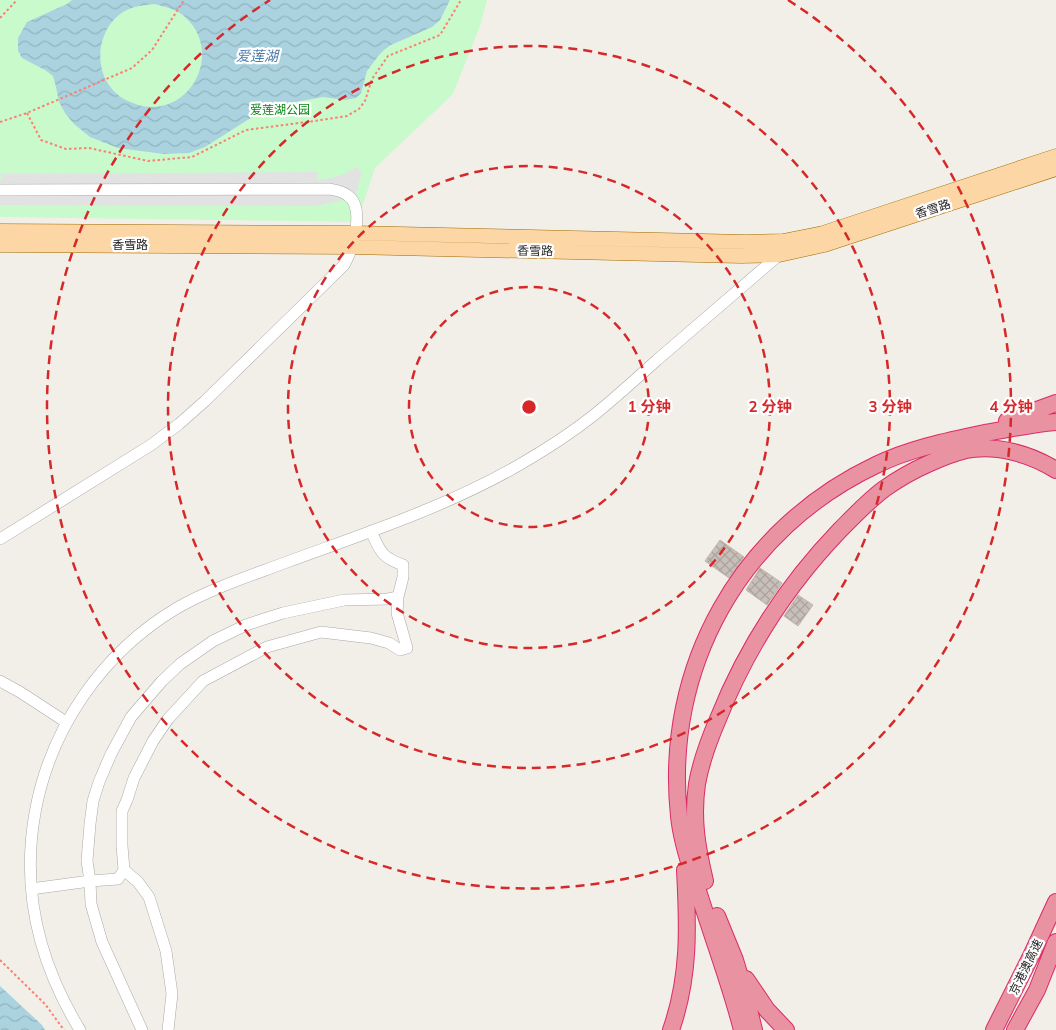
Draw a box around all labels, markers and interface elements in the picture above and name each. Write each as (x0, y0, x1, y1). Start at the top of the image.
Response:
water label: 爱莲湖 (236, 47, 280, 65)
park label: 爱莲湖公园 (250, 102, 310, 117)
street label: 香雪路 (913, 196, 952, 221)
street label: 香雪路 (112, 237, 148, 252)
street label: 香雪路 (517, 243, 553, 258)
text: 1 分钟 (627, 397, 671, 416)
text: 2 分钟 (748, 397, 792, 416)
text: 3 分钟 (868, 397, 912, 416)
text: 4 分钟 (989, 397, 1033, 416)
centre of rings (520, 398, 538, 416)
street label: 京港澳高速 (1006, 937, 1045, 997)

